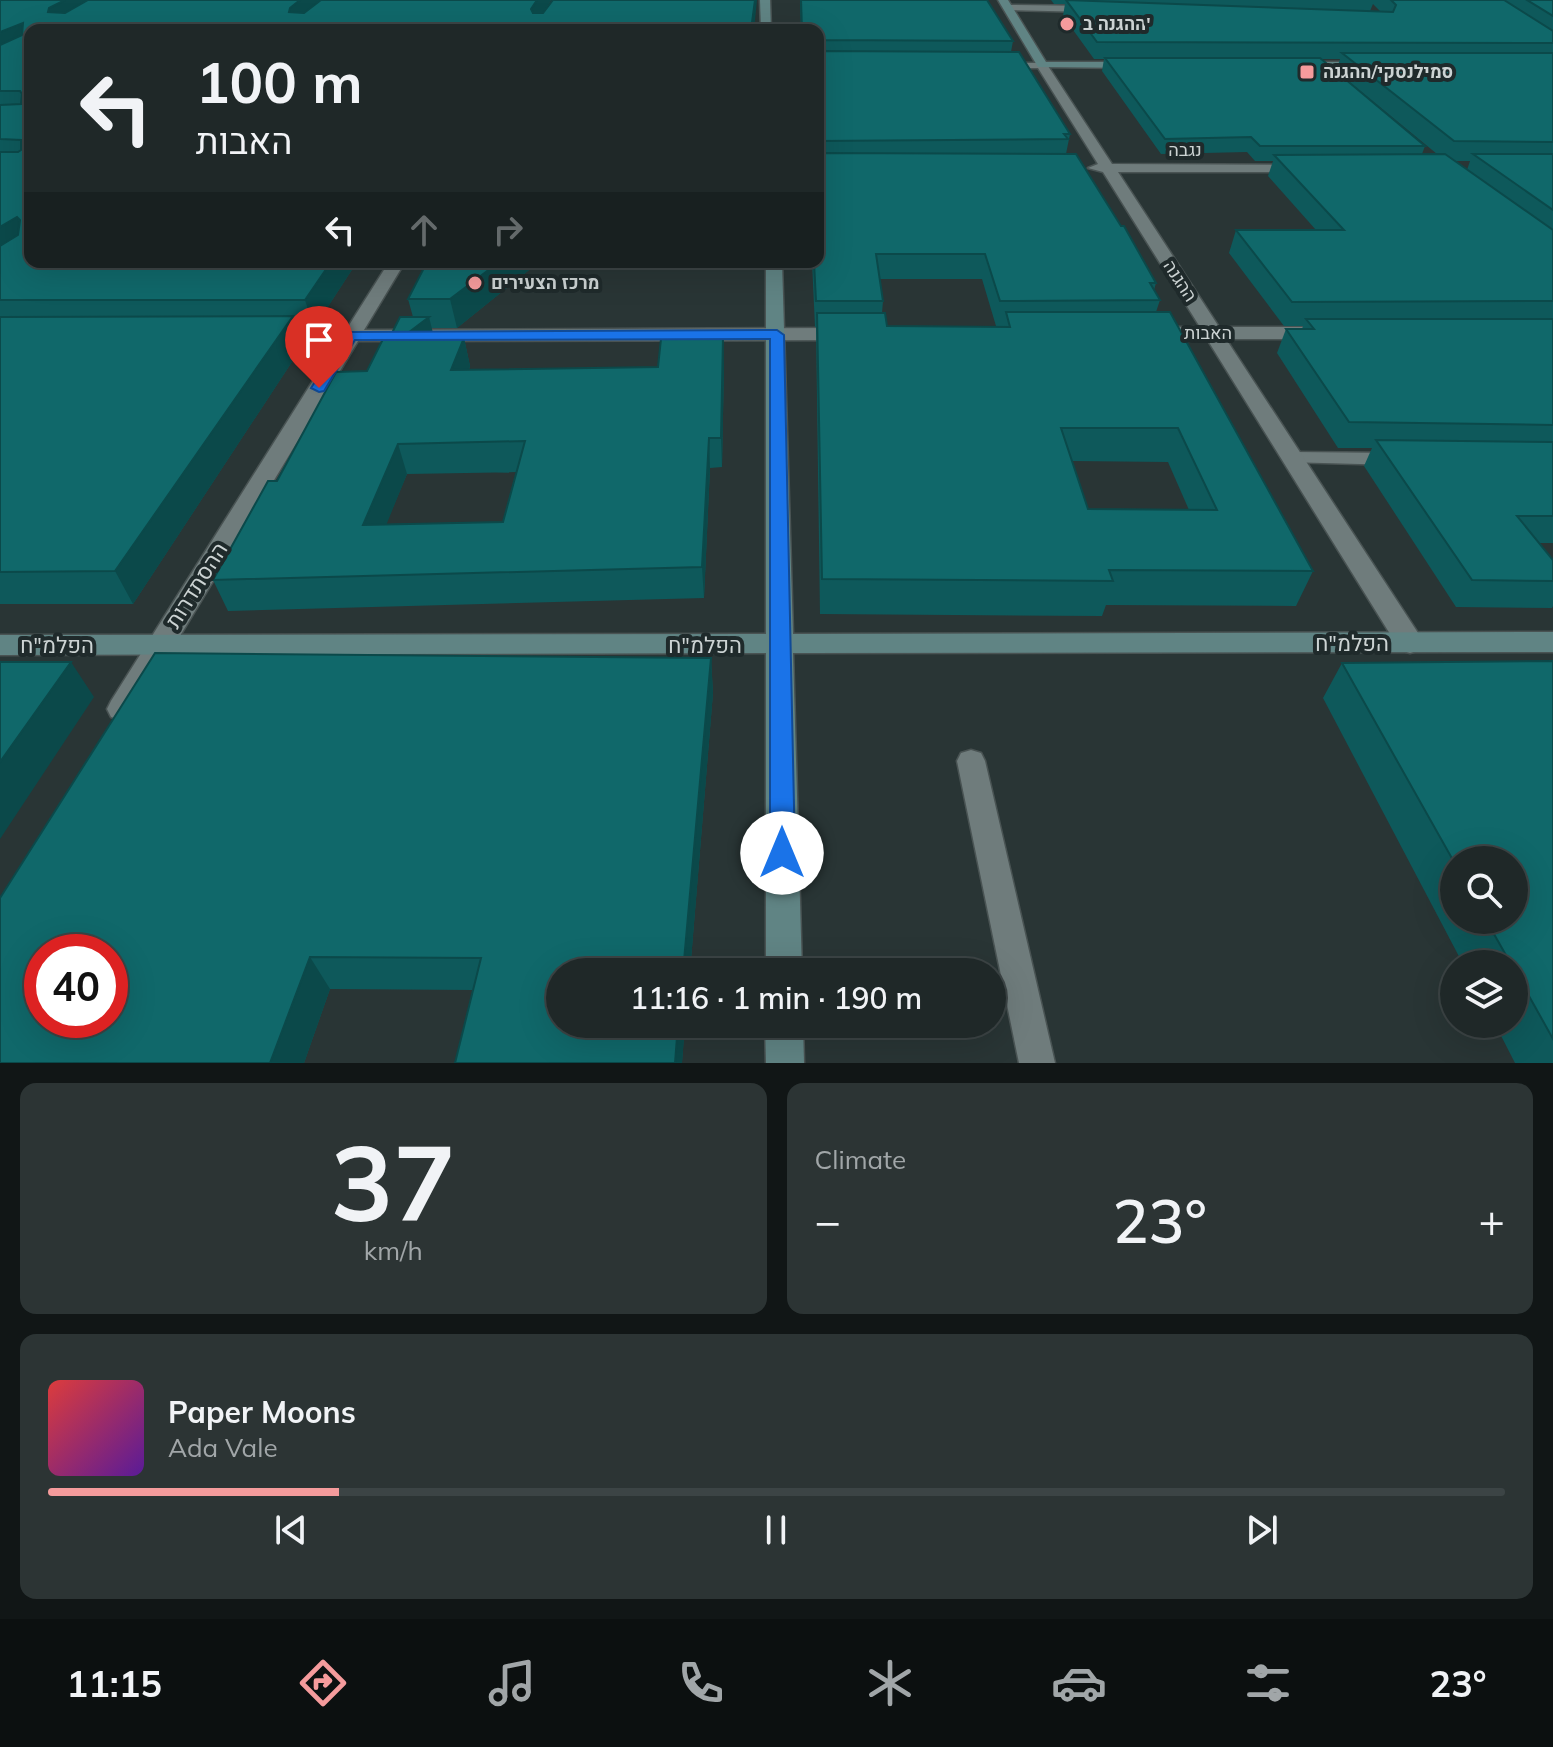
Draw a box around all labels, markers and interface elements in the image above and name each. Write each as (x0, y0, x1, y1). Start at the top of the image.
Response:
place label: ההגנה ב' (1083, 12, 1151, 35)
marker: ההגנה ב' (1058, 15, 1076, 33)
text: 100 m (196, 47, 363, 117)
icon: left (64, 56, 168, 160)
place label: סמילנסקי/ההגנה (1323, 60, 1453, 83)
marker: סמילנסקי/ההגנה (1298, 63, 1316, 81)
text: האבות (196, 118, 292, 163)
street label: נגבה (1168, 138, 1202, 161)
icon: left (318, 208, 362, 252)
icon: ahead (402, 208, 446, 252)
icon: right (486, 208, 530, 252)
street label: ההגנה (1158, 255, 1202, 306)
place label: מרכז הצעירים (491, 271, 600, 294)
marker: מרכז הצעירים (466, 274, 484, 292)
pin (285, 306, 353, 388)
icon: arrive (297, 318, 341, 362)
street label: האבות (1184, 321, 1232, 344)
street label: ההסתדרות (159, 537, 233, 633)
street label: הפלמ"ח (1315, 629, 1389, 657)
street label: הפלמ"ח (20, 631, 94, 659)
street label: הפלמ"ח (668, 631, 742, 659)
position arrow (740, 811, 824, 895)
map controls (1440, 846, 1528, 1038)
button: search (1440, 846, 1528, 934)
speed limit sign: 40 (24, 934, 128, 1038)
button: layers (1440, 950, 1528, 1038)
text: 11:16 · 1 min · 190 m (630, 979, 922, 1017)
text: 37 (331, 1116, 456, 1247)
text: Climate (815, 1143, 906, 1176)
text: 23° (1113, 1183, 1207, 1258)
text: − (815, 1193, 841, 1248)
text: + (1479, 1193, 1505, 1248)
text: km/h (364, 1234, 423, 1267)
text: Paper Moons (168, 1393, 356, 1431)
text: Ada Vale (168, 1431, 278, 1464)
icon: previous (269, 1508, 313, 1552)
icon: pause (754, 1508, 798, 1552)
icon: next (1240, 1508, 1284, 1552)
icon: directions (295, 1655, 351, 1711)
icon: music (484, 1655, 540, 1711)
icon: phone (673, 1655, 729, 1711)
icon: climate (862, 1655, 918, 1711)
icon: car (1051, 1655, 1107, 1711)
icon: filters (1240, 1655, 1296, 1711)
text: 11:15 (67, 1661, 162, 1706)
text: 23° (1430, 1661, 1486, 1706)

